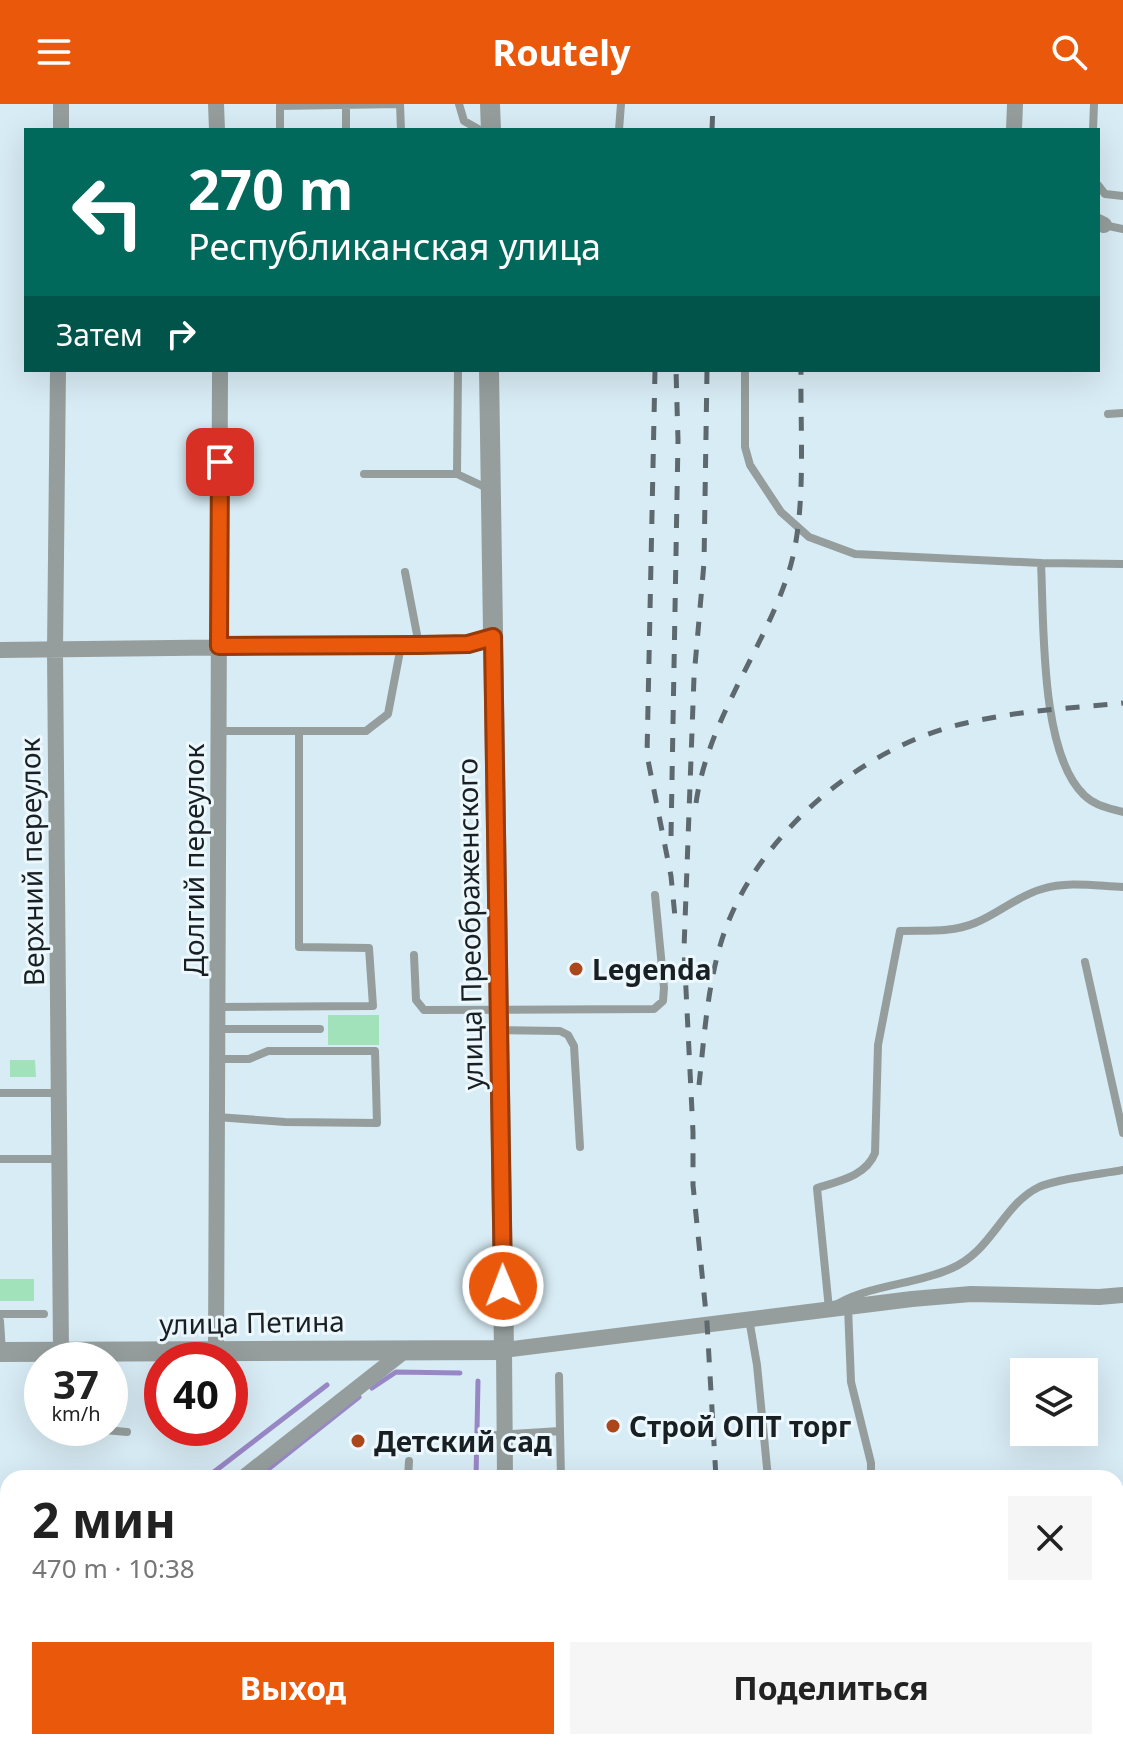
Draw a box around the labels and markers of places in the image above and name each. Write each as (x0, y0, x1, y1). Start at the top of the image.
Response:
pin (186, 428, 254, 496)
place label: Legenda (592, 950, 711, 988)
marker: Legenda (567, 960, 585, 978)
place label: Строй ОПТ торг (629, 1407, 851, 1445)
marker: Строй ОПТ торг (604, 1417, 622, 1435)
place label: Детский сад (374, 1422, 552, 1460)
marker: Детский сад (349, 1432, 367, 1450)

